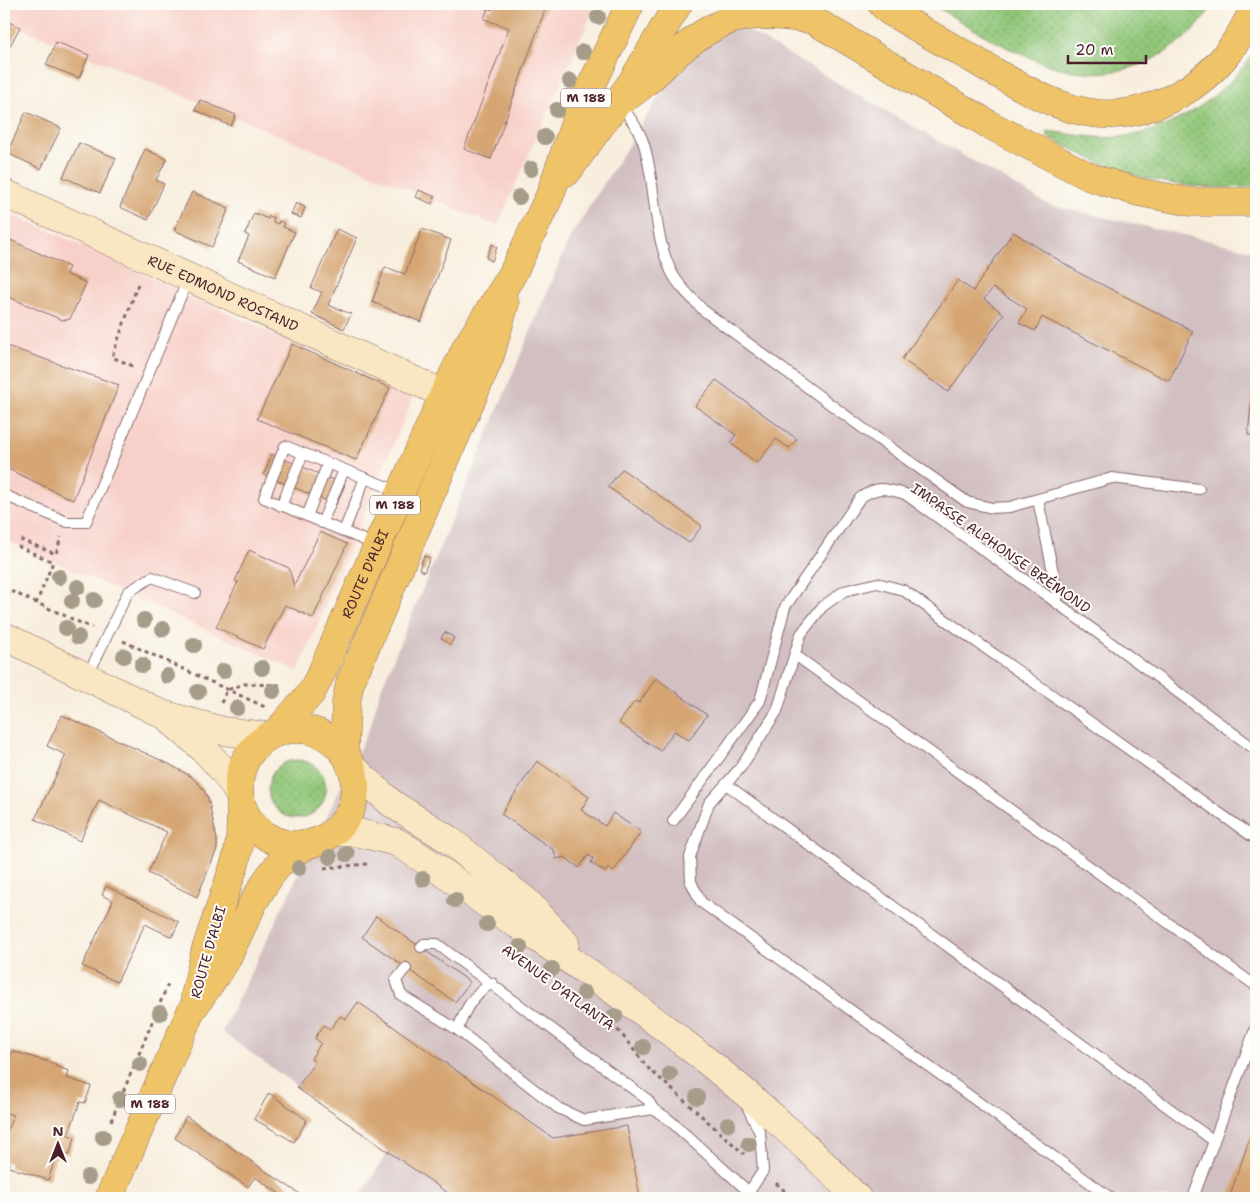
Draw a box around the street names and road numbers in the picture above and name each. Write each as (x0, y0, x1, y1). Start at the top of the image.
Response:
road number: M 188 (561, 89, 611, 108)
street label: RUE EDMOND ROSTAND (145, 251, 301, 335)
street label: IMPASSE ALPHONSE BRÉMOND (908, 479, 1094, 617)
road number: M 188 (370, 496, 420, 514)
street label: ROUTE D'ALBI (338, 526, 393, 621)
street label: ROUTE D'ALBI (186, 903, 230, 1000)
street label: AVENUE D'ATLANTA (498, 940, 618, 1034)
road number: M 188 (125, 1094, 175, 1114)

